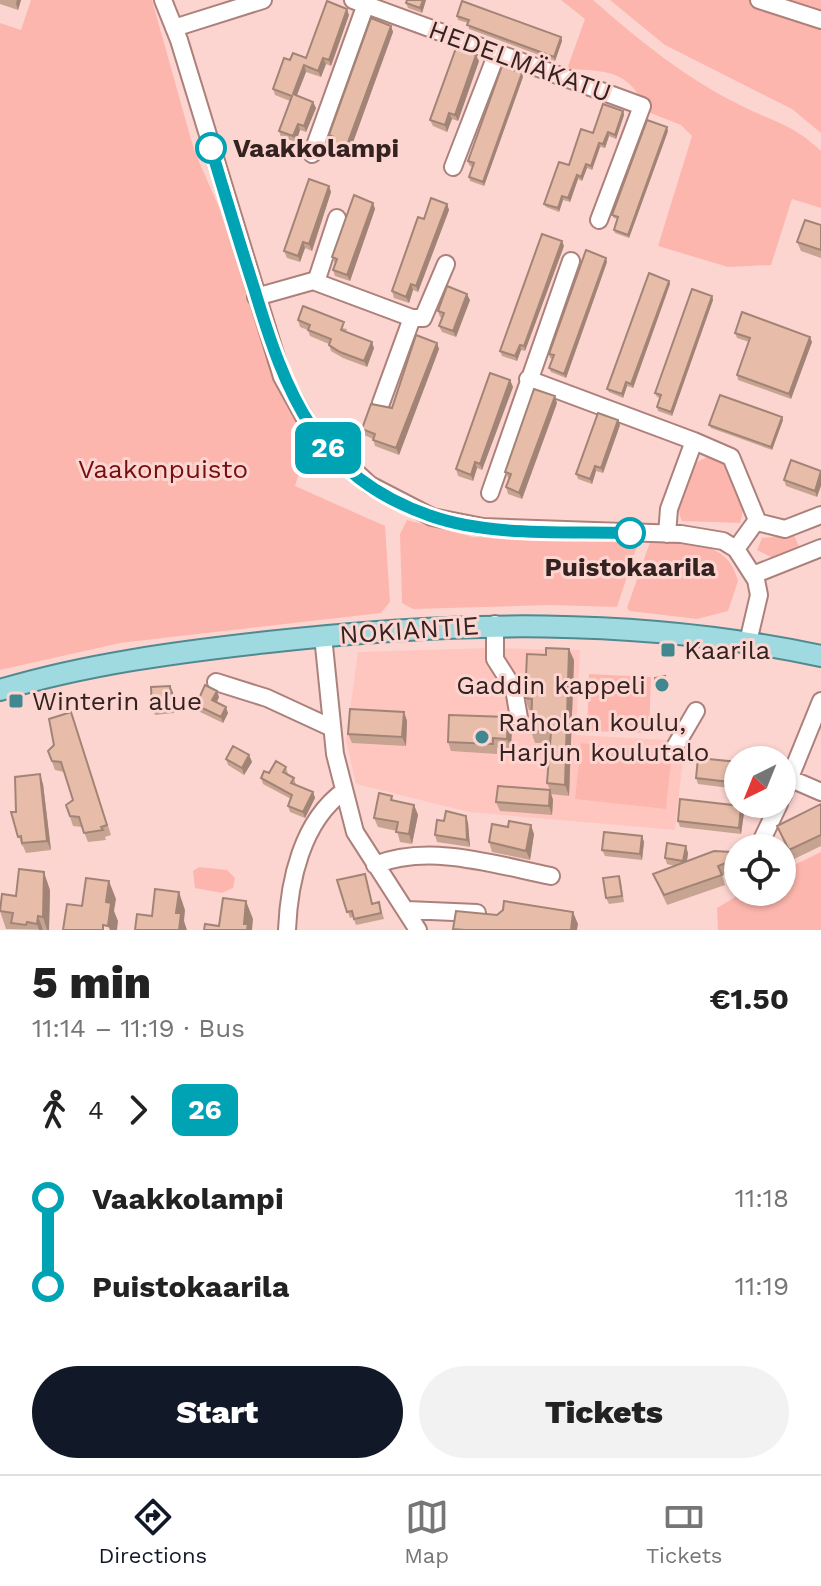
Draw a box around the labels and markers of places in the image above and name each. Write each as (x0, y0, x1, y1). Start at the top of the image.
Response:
marker: Vaakkolampi (196, 133, 226, 163)
place label: Vaakkolampi (233, 133, 399, 163)
marker: Puistokaarila (615, 518, 645, 548)
place label: Puistokaarila (545, 552, 715, 582)
place label: Kaarila (684, 635, 771, 665)
marker: Kaarila (659, 641, 677, 659)
place label: Gaddin kappeli (456, 670, 646, 700)
marker: Gaddin kappeli (653, 676, 671, 694)
place label: Winterin alue (32, 686, 202, 716)
marker: Winterin alue (7, 692, 25, 710)
place label: Raholan koulu, Harjun koulutalo (498, 707, 709, 767)
marker: Raholan koulu, Harjun koulutalo (473, 728, 491, 746)

